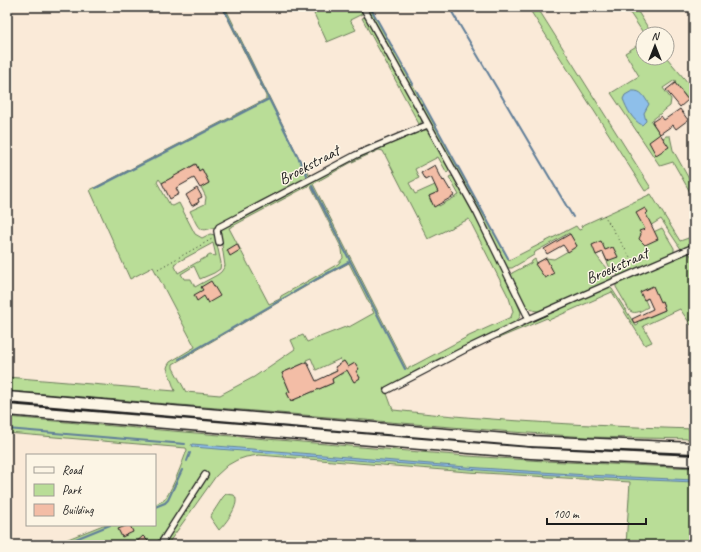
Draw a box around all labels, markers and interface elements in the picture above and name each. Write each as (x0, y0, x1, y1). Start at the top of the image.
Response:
north arrow (635, 26, 675, 66)
text: N (652, 29, 661, 43)
street label: Broekstraat (275, 139, 345, 189)
street label: Broekstraat (583, 242, 654, 289)
legend (26, 454, 156, 526)
text: Road (62, 462, 84, 478)
text: Park (62, 482, 83, 498)
scale bar (547, 500, 646, 526)
text: Building (62, 502, 94, 518)
text: 100 m (553, 506, 580, 522)

